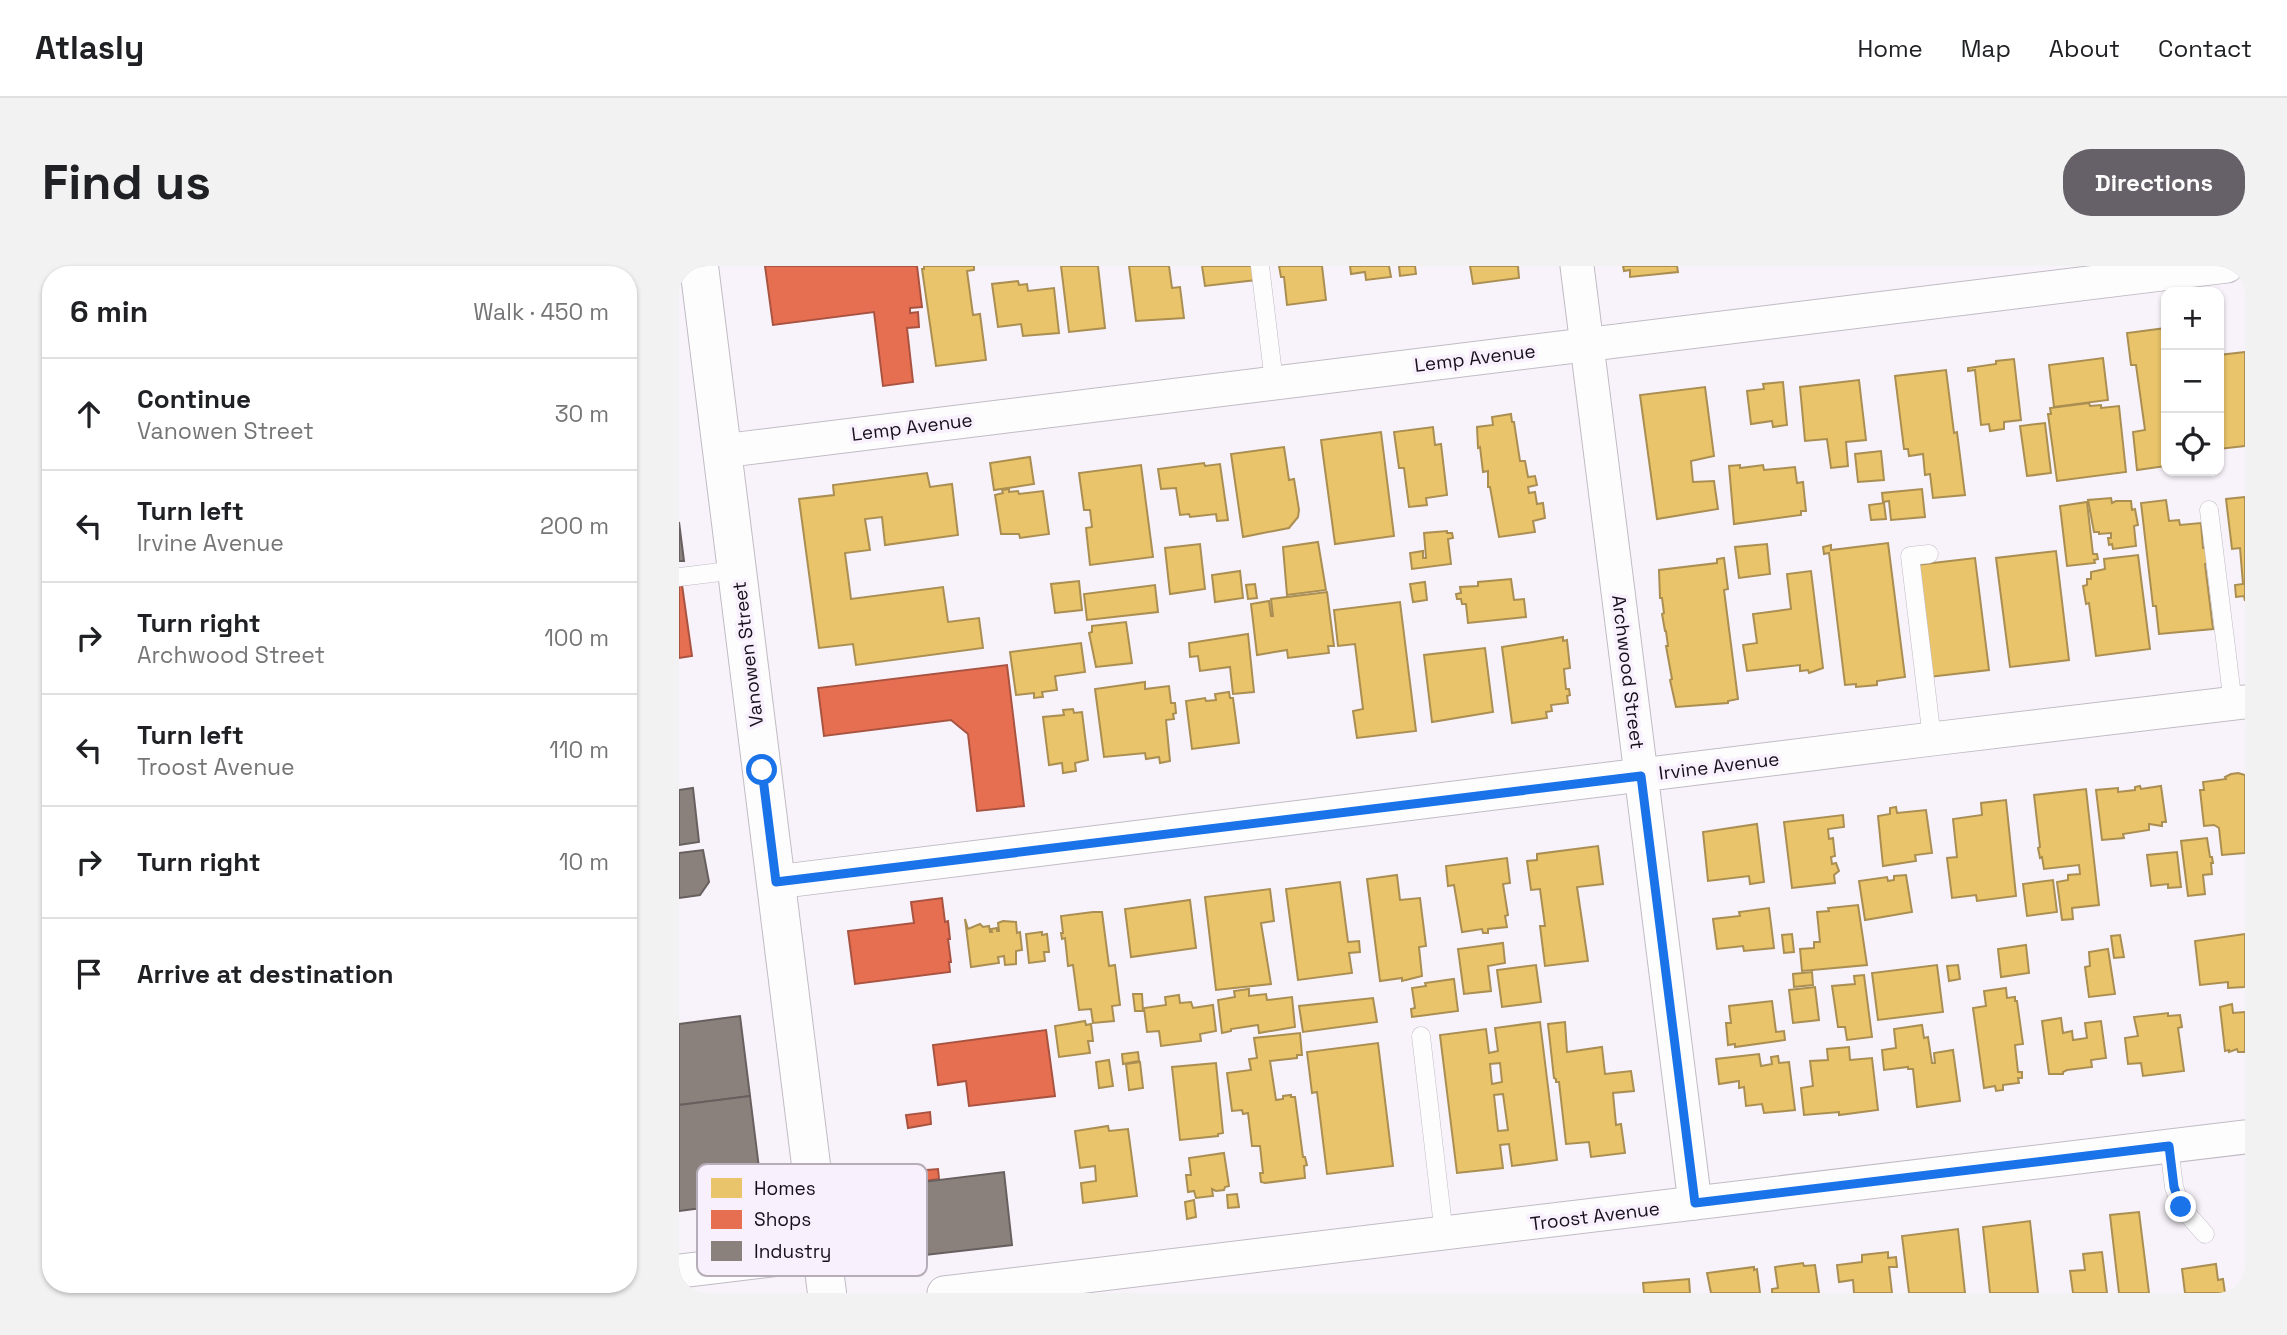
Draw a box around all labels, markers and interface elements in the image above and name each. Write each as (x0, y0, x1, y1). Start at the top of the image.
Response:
text: Atlasly (35, 27, 144, 69)
text: Home (1857, 33, 1923, 64)
text: Map (1961, 33, 2011, 64)
text: About (2049, 33, 2120, 64)
text: Contact (2158, 33, 2252, 64)
button: Directions (2063, 149, 2245, 216)
text: Find us (42, 151, 211, 213)
map controls (2161, 287, 2224, 476)
button: + (2161, 287, 2224, 350)
text: 6 min (70, 292, 148, 331)
text: Walk · 450 m (473, 297, 609, 327)
street label: Lemp Avenue (1413, 338, 1537, 378)
button: − (2161, 350, 2224, 413)
text: Continue (137, 382, 251, 416)
icon: ahead (70, 395, 108, 433)
text: 30 m (555, 399, 609, 429)
street label: Lemp Avenue (850, 407, 974, 447)
button: locate (2161, 413, 2224, 476)
text: Vanowen Street (137, 416, 314, 446)
text: Turn left (137, 494, 244, 528)
icon: left (70, 507, 108, 545)
text: 200 m (540, 511, 609, 541)
text: Irvine Avenue (137, 528, 284, 558)
street label: Vanowen Street (727, 580, 769, 728)
street label: Archwood Street (1606, 593, 1650, 751)
text: Turn right (137, 606, 261, 640)
icon: right (70, 619, 108, 657)
text: 100 m (544, 623, 609, 653)
text: Archwood Street (137, 640, 325, 670)
text: Turn left (137, 718, 244, 752)
icon: left (70, 731, 108, 769)
text: 110 m (549, 735, 609, 765)
street label: Irvine Avenue (1657, 746, 1781, 786)
text: Troost Avenue (137, 752, 295, 782)
route start (746, 754, 777, 785)
icon: right (70, 843, 108, 881)
text: Turn right (137, 845, 261, 879)
text: 10 m (559, 847, 609, 877)
icon: arrive (70, 955, 108, 993)
text: Arrive at destination (137, 957, 394, 991)
legend (697, 1164, 927, 1276)
text: Homes (754, 1176, 816, 1201)
route end (2165, 1191, 2196, 1222)
street label: Troost Avenue (1529, 1196, 1661, 1236)
text: Shops (754, 1207, 811, 1232)
text: Industry (754, 1239, 831, 1264)

